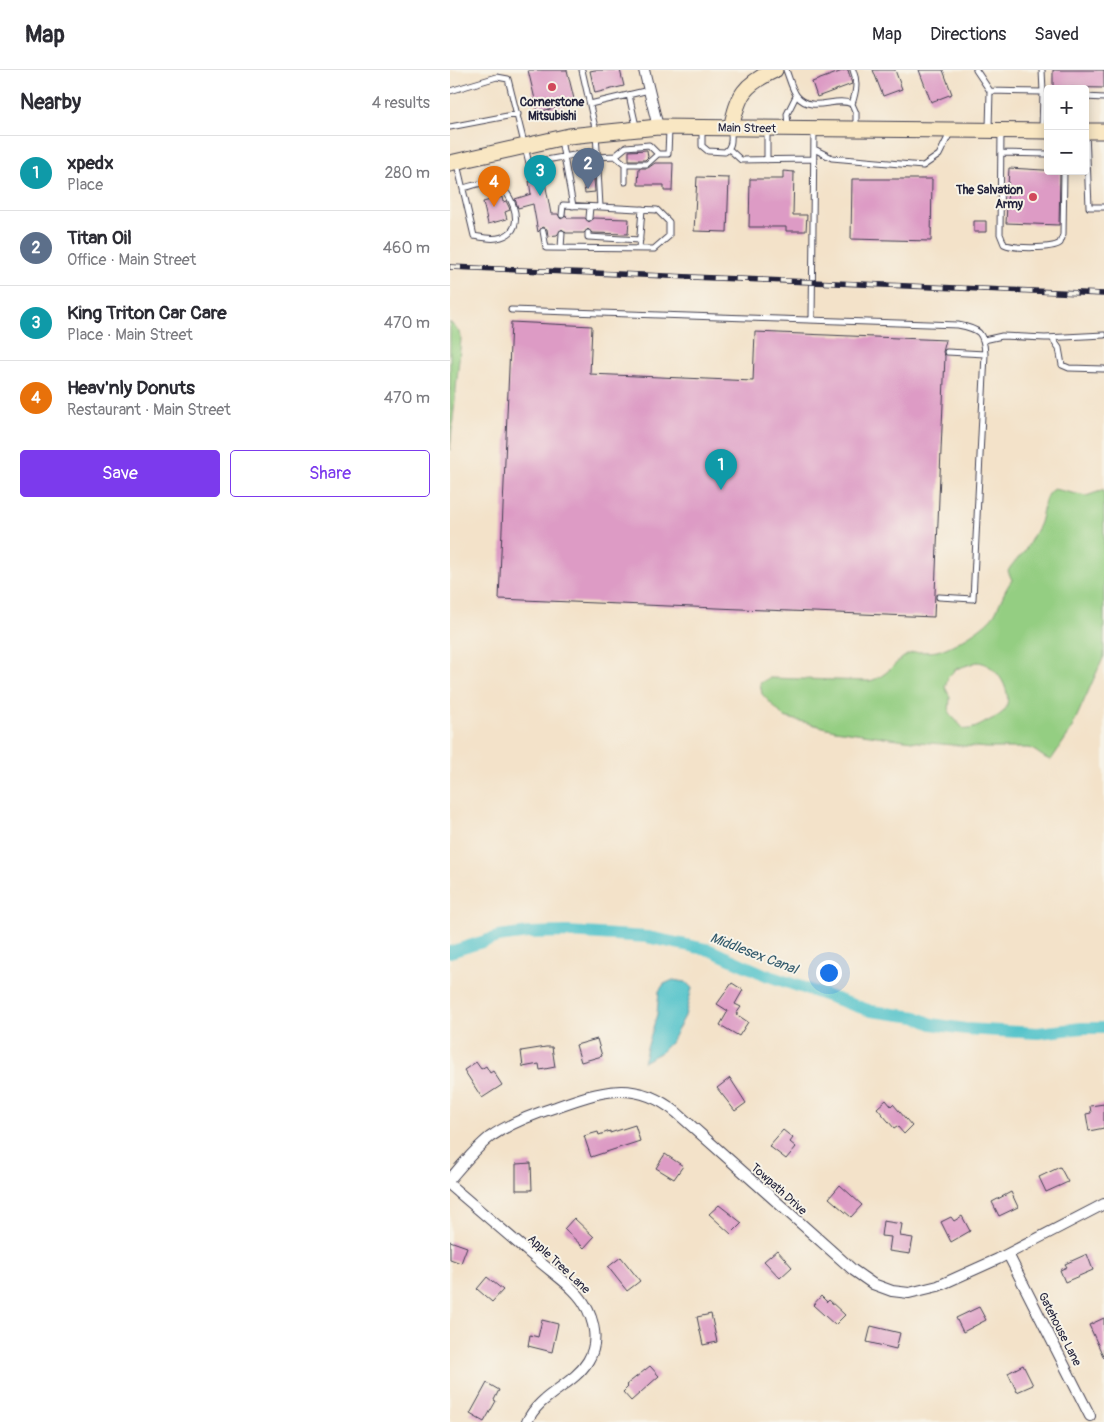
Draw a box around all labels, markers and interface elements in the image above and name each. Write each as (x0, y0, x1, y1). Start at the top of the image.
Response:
text: Map (25, 20, 65, 49)
text: Map (872, 23, 902, 46)
text: Directions (930, 23, 1006, 46)
text: Saved (1034, 23, 1079, 46)
marker: Cornerstone Mitsubishi (546, 81, 558, 93)
map controls (1044, 85, 1089, 175)
button: + (1044, 85, 1089, 130)
text: Nearby (20, 89, 81, 116)
text: 4 results (372, 93, 430, 113)
place label: Cornerstone Mitsubishi (520, 95, 585, 124)
street label: Main Street (718, 120, 776, 137)
button: − (1044, 130, 1089, 175)
pin: 2 (572, 148, 604, 189)
text: xpedx (67, 151, 114, 175)
pin: 3 (524, 155, 556, 196)
text: 1 (33, 163, 39, 183)
text: 280 m (384, 163, 430, 183)
pin: 4 (478, 166, 510, 207)
text: Place (67, 175, 103, 195)
place label: The Salvation Army (955, 183, 1024, 212)
marker: The Salvation Army (1027, 191, 1039, 203)
text: Titan Oil (67, 226, 132, 250)
text: 2 (32, 238, 40, 258)
text: 460 m (383, 238, 430, 258)
text: Office · Main Street (67, 250, 196, 270)
text: King Triton Car Care (67, 301, 227, 325)
text: 3 (32, 313, 40, 333)
text: 470 m (384, 313, 430, 333)
text: Place · Main Street (67, 325, 193, 345)
text: Heav'nly Donuts (67, 376, 195, 400)
text: 4 (31, 388, 41, 408)
text: 470 m (384, 388, 430, 408)
text: Restaurant · Main Street (67, 400, 231, 420)
pin: 1 (705, 449, 737, 490)
button: Save (20, 450, 220, 497)
button: Share (230, 450, 430, 497)
water label: Middlesex Canal (708, 929, 801, 979)
your location (816, 960, 842, 986)
street label: Towpath Drive (748, 1160, 810, 1218)
street label: Apple Tree Lane (524, 1232, 593, 1297)
street label: Gatehouse Lane (1035, 1290, 1085, 1369)

